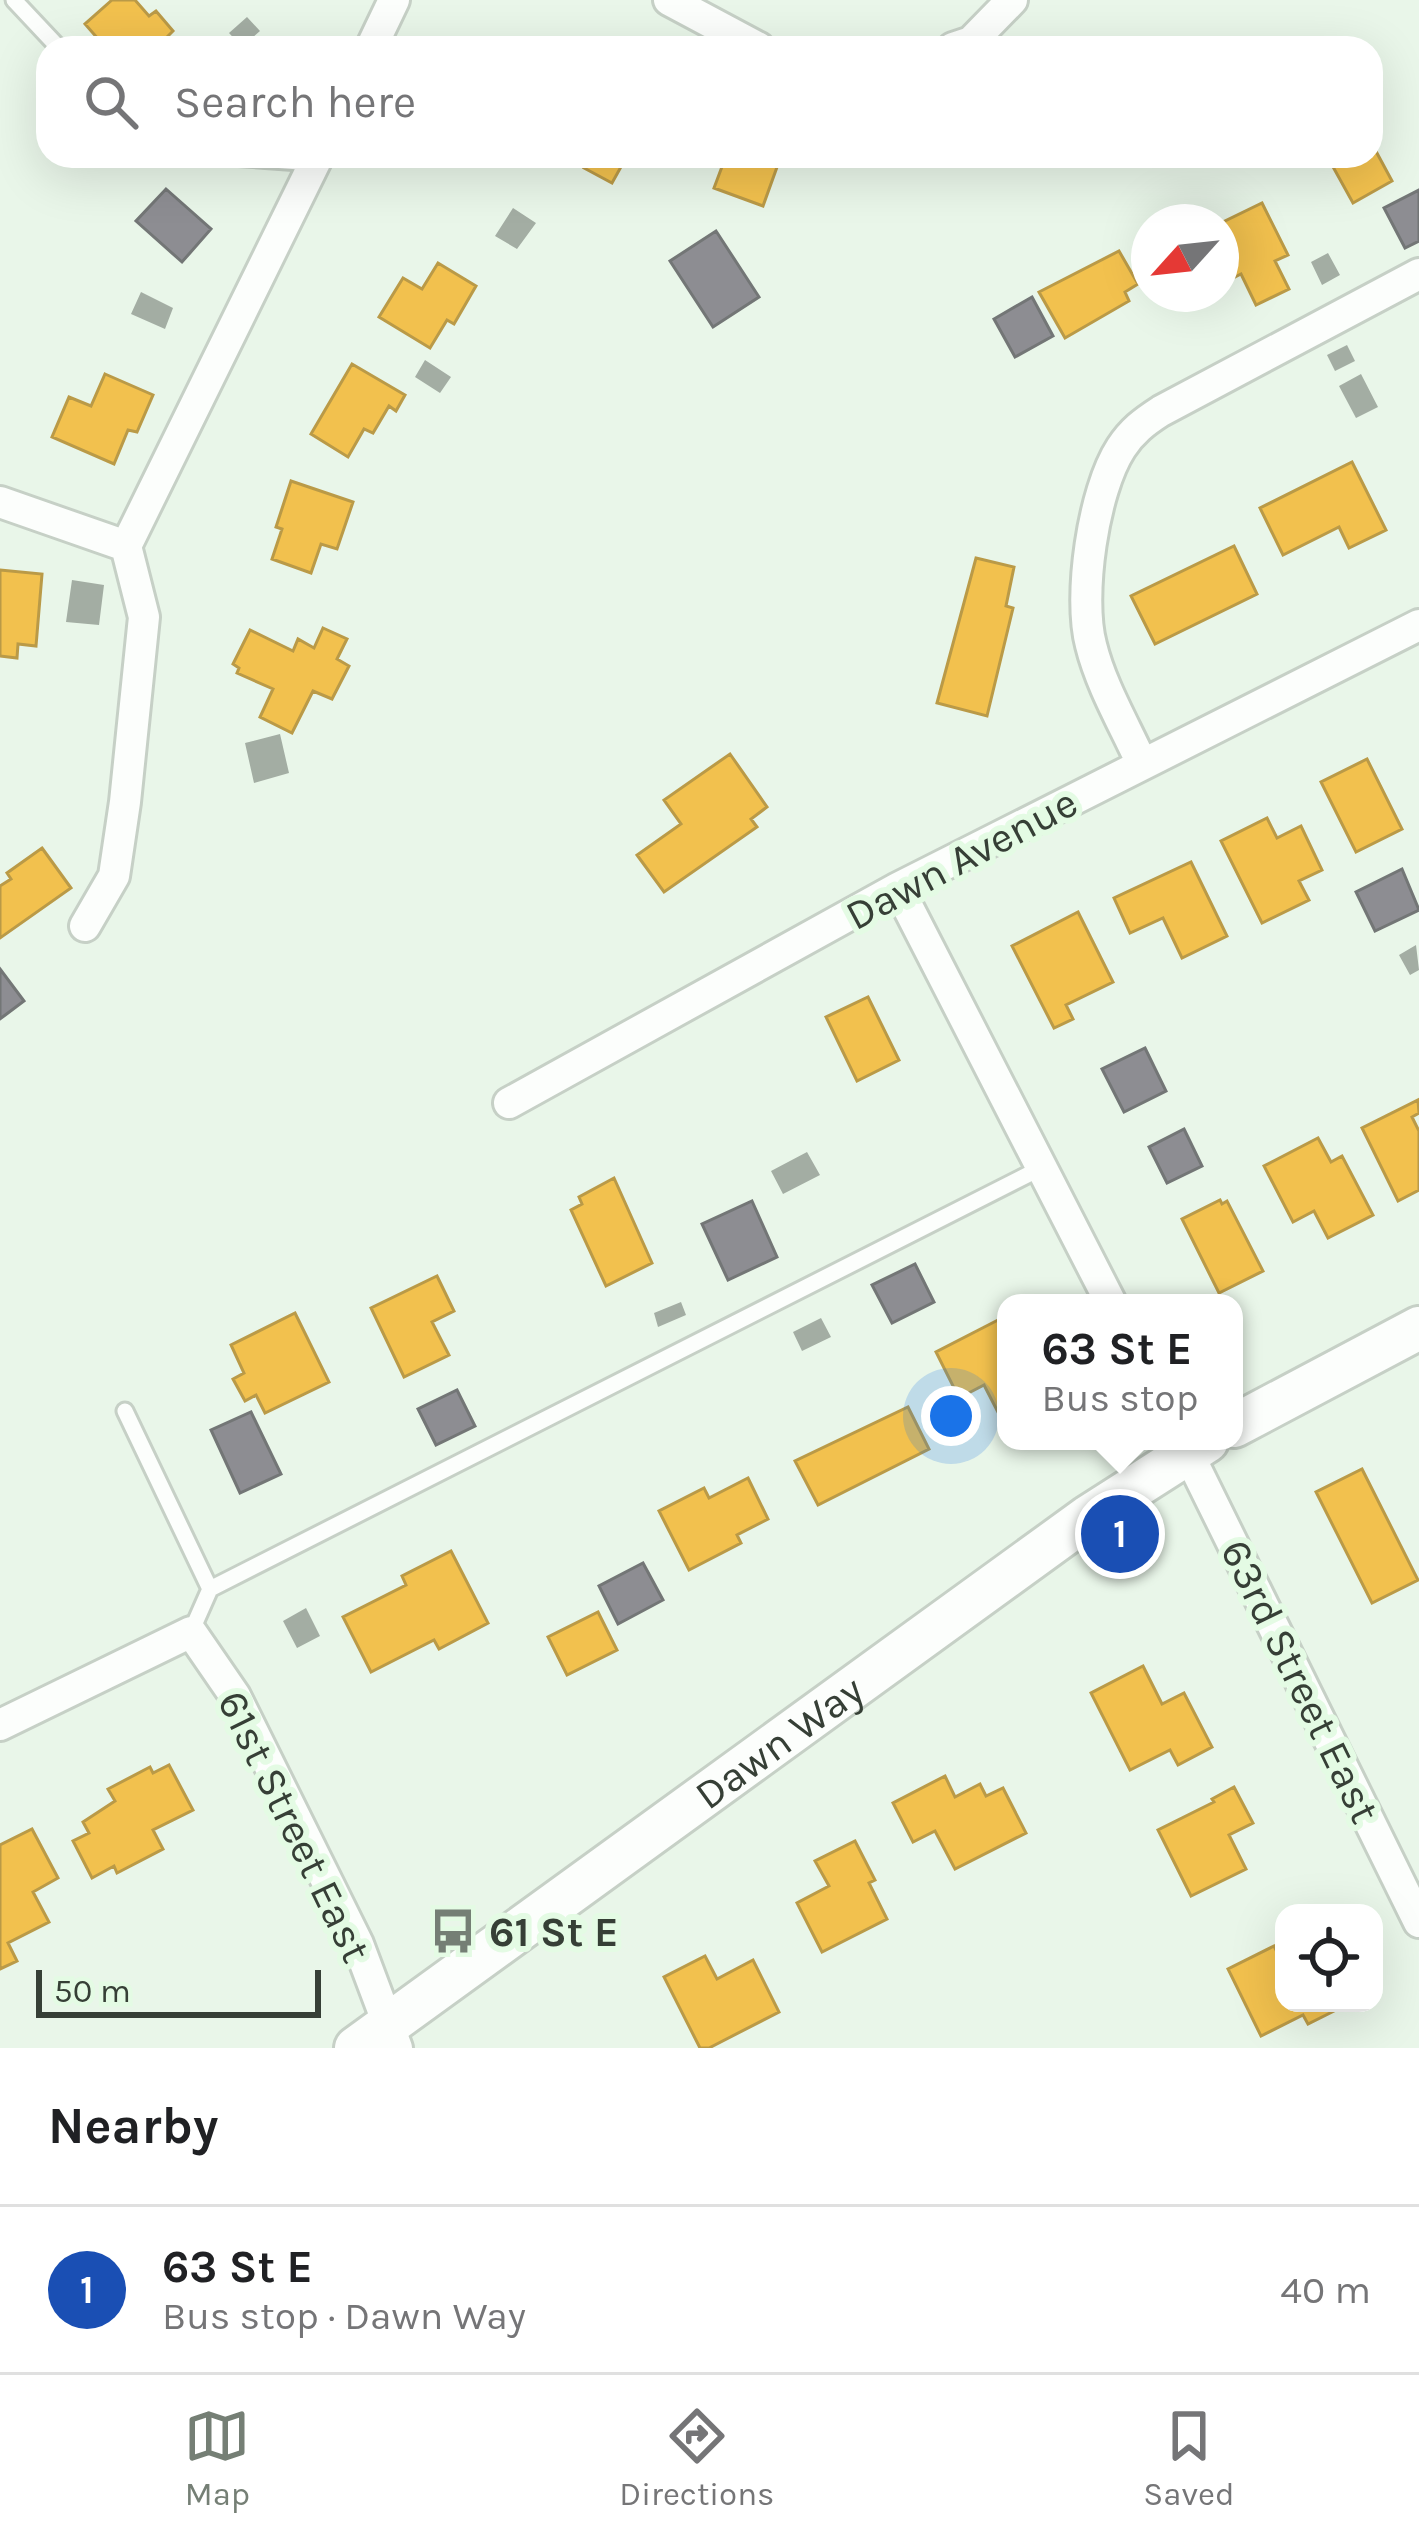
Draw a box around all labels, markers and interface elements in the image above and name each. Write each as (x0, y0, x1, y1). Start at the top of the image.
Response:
search box (36, 36, 1383, 168)
icon: search (78, 69, 144, 135)
text: Search here (174, 76, 416, 128)
north arrow (1131, 204, 1239, 312)
street label: Dawn Avenue (837, 777, 1086, 941)
popup (997, 1294, 1243, 1450)
text: 63 St E (1042, 1323, 1192, 1375)
text: Bus stop (1042, 1375, 1198, 1421)
your location (921, 1386, 981, 1446)
pin: 1 (1081, 1489, 1159, 1579)
street label: 63rd Street East (1210, 1532, 1390, 1831)
street label: Dawn Way (685, 1665, 873, 1820)
street label: 61st Street East (207, 1683, 381, 1970)
map controls (1275, 1904, 1383, 2012)
button: locate (1275, 1904, 1383, 2012)
bus stop icon: 61 St E (428, 1906, 478, 1956)
place label: 61 St E (489, 1907, 619, 1957)
scale bar (36, 1964, 321, 2017)
text: 50 m (54, 1972, 131, 2010)
text: Nearby (48, 2096, 218, 2156)
text: 63 St E (162, 2241, 313, 2293)
text: 1 (80, 2267, 94, 2313)
text: 40 m (1280, 2267, 1371, 2313)
text: Bus stop · Dawn Way (162, 2293, 526, 2339)
tab: Map (184, 2403, 250, 2513)
tab: Directions (619, 2403, 774, 2513)
tab: Saved (1143, 2403, 1235, 2513)

